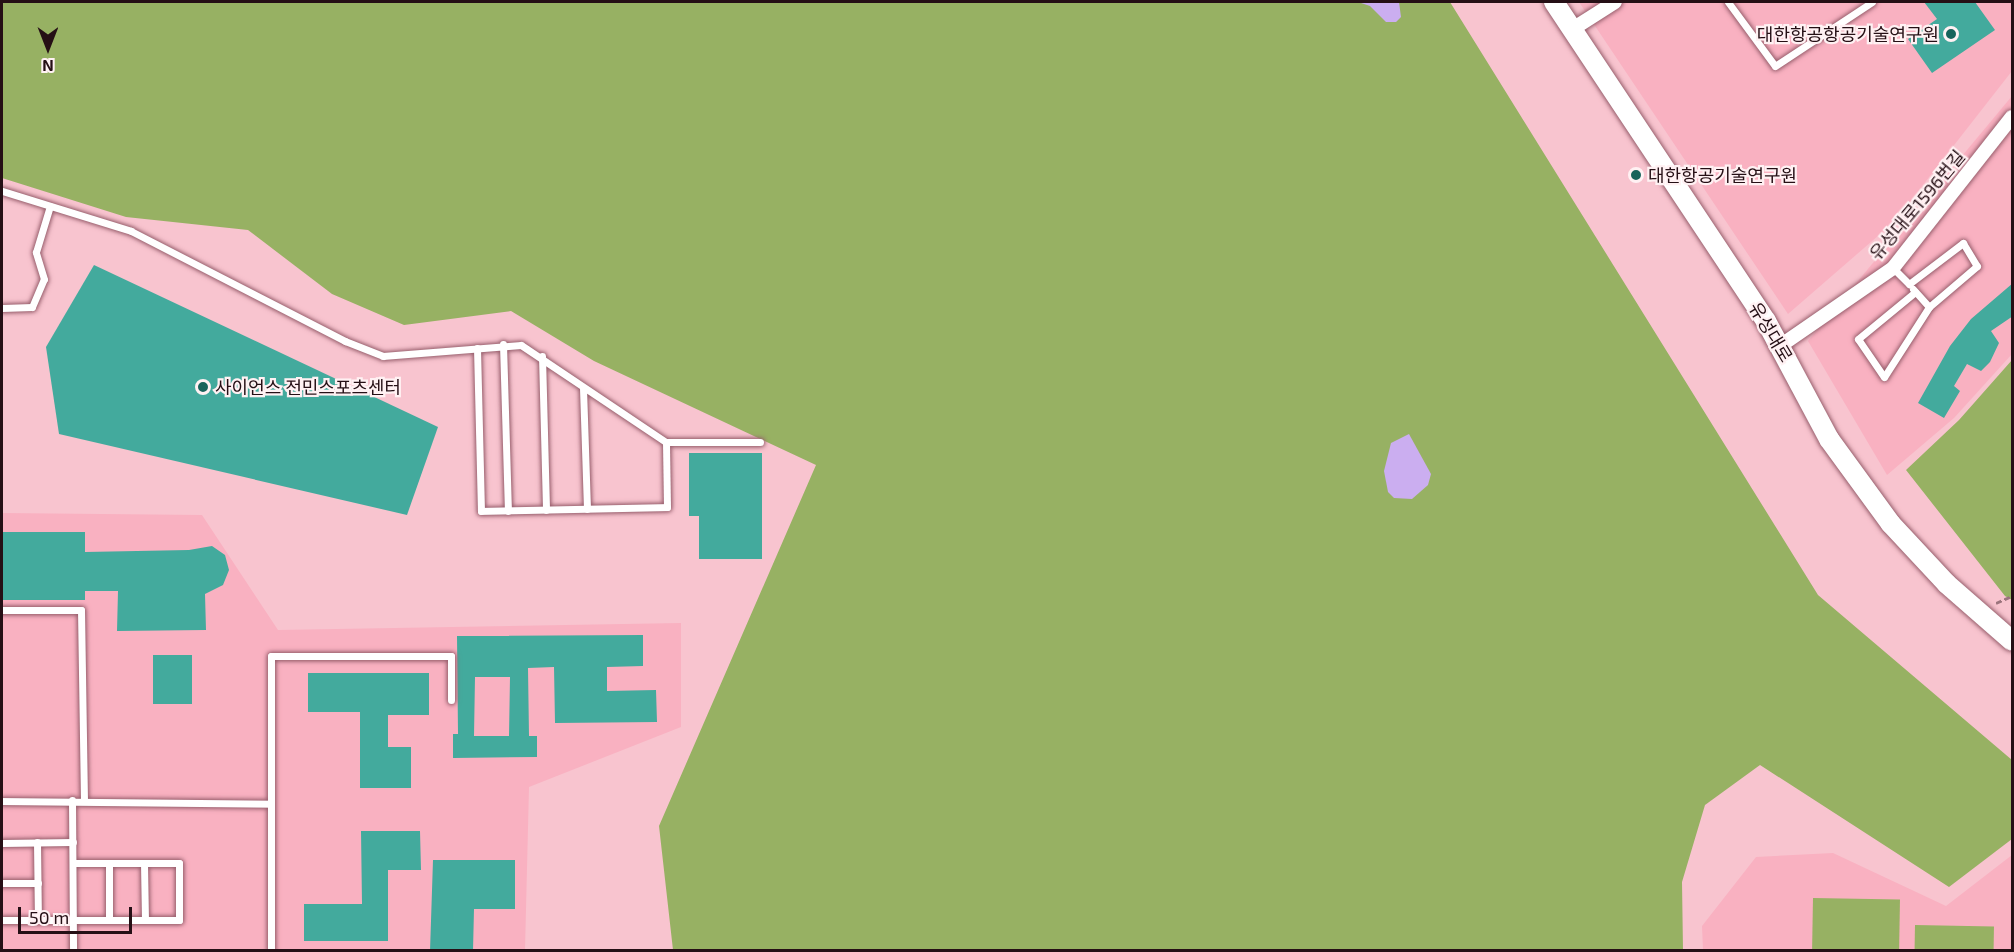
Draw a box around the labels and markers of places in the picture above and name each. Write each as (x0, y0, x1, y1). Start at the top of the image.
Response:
place label: 대한항공항공기술연구원 (1757, 23, 1939, 45)
marker: 대한항공항공기술연구원 (1944, 27, 1958, 41)
place label: 대한항공기술연구원 (1648, 164, 1797, 186)
marker: 대한항공기술연구원 (1629, 168, 1643, 182)
place label: 사이언스 전민스포츠센터 (215, 376, 401, 398)
marker: 사이언스 전민스포츠센터 (196, 380, 210, 394)

